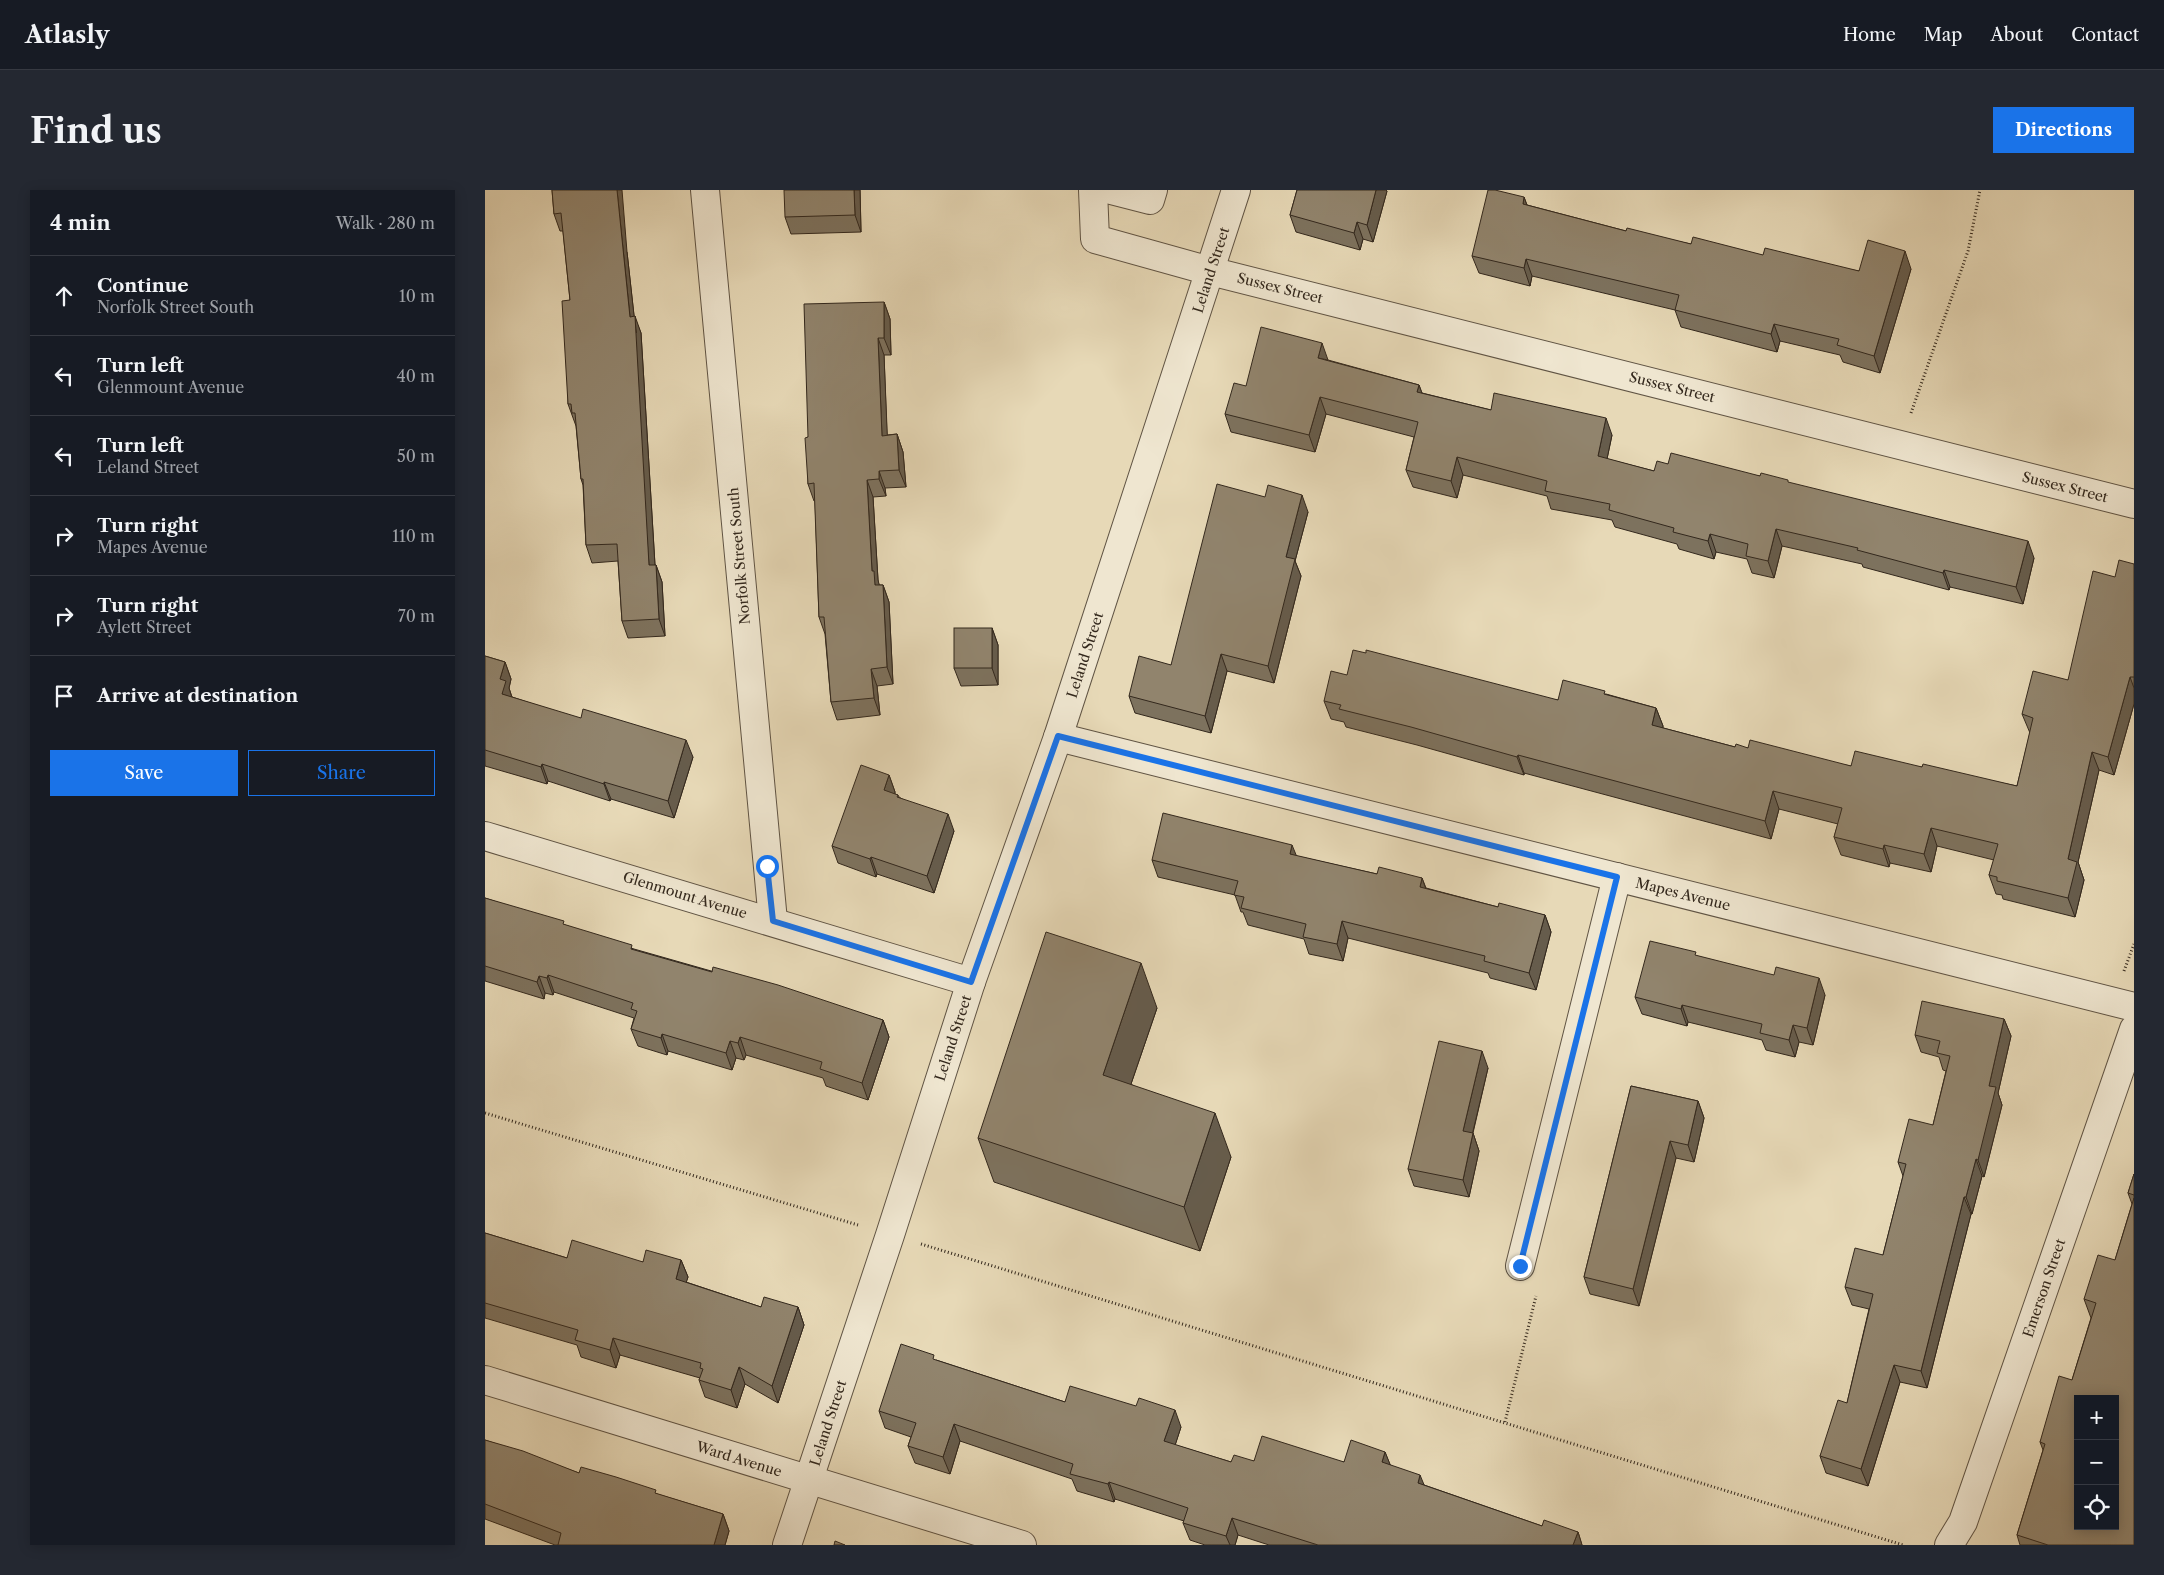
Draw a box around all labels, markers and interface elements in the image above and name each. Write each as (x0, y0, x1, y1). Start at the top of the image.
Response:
text: Atlasly (25, 20, 109, 49)
text: Home (1843, 24, 1896, 46)
text: Map (1924, 24, 1962, 46)
text: About (1990, 24, 2043, 46)
text: Contact (2071, 24, 2139, 46)
button: Directions (1993, 107, 2134, 153)
text: Find us (30, 109, 162, 152)
text: 4 min (50, 210, 111, 235)
text: Walk · 280 m (336, 213, 435, 233)
street label: Leland Street (1189, 225, 1233, 315)
street label: Sussex Street (1235, 269, 1325, 307)
text: Continue (97, 274, 189, 297)
icon: ahead (50, 282, 78, 310)
text: 10 m (399, 286, 435, 306)
text: Norfolk Street South (97, 297, 254, 317)
text: Turn left (97, 354, 184, 377)
icon: left (50, 362, 78, 390)
text: 40 m (396, 366, 435, 386)
street label: Sussex Street (1627, 368, 1717, 406)
text: Glenmount Avenue (97, 377, 244, 397)
text: Turn left (97, 434, 184, 457)
icon: left (50, 442, 78, 470)
text: 50 m (397, 446, 435, 466)
text: Leland Street (97, 457, 199, 477)
street label: Sussex Street (2020, 468, 2110, 506)
street label: Norfolk Street South (724, 486, 754, 625)
text: Turn right (97, 514, 198, 537)
icon: right (50, 522, 78, 550)
text: 110 m (392, 526, 435, 546)
text: Mapes Avenue (97, 537, 208, 557)
text: Turn right (97, 594, 198, 617)
icon: right (50, 602, 78, 630)
text: 70 m (398, 606, 435, 626)
street label: Leland Street (1063, 610, 1107, 700)
text: Aylett Street (97, 617, 191, 637)
icon: arrive (50, 682, 78, 710)
text: Arrive at destination (97, 684, 298, 707)
button: Save (50, 750, 238, 796)
button: Share (248, 750, 435, 796)
route start (756, 855, 779, 878)
street label: Glenmount Avenue (621, 868, 749, 922)
street label: Mapes Avenue (1634, 874, 1732, 914)
street label: Leland Street (931, 993, 975, 1083)
street label: Emerson Street (2019, 1236, 2069, 1340)
route end (1509, 1255, 1532, 1278)
street label: Leland Street (806, 1378, 850, 1468)
map controls (2074, 1395, 2119, 1530)
button: + (2074, 1395, 2119, 1440)
street label: Ward Avenue (693, 1437, 784, 1481)
button: − (2074, 1440, 2119, 1485)
button: locate (2074, 1485, 2119, 1530)

